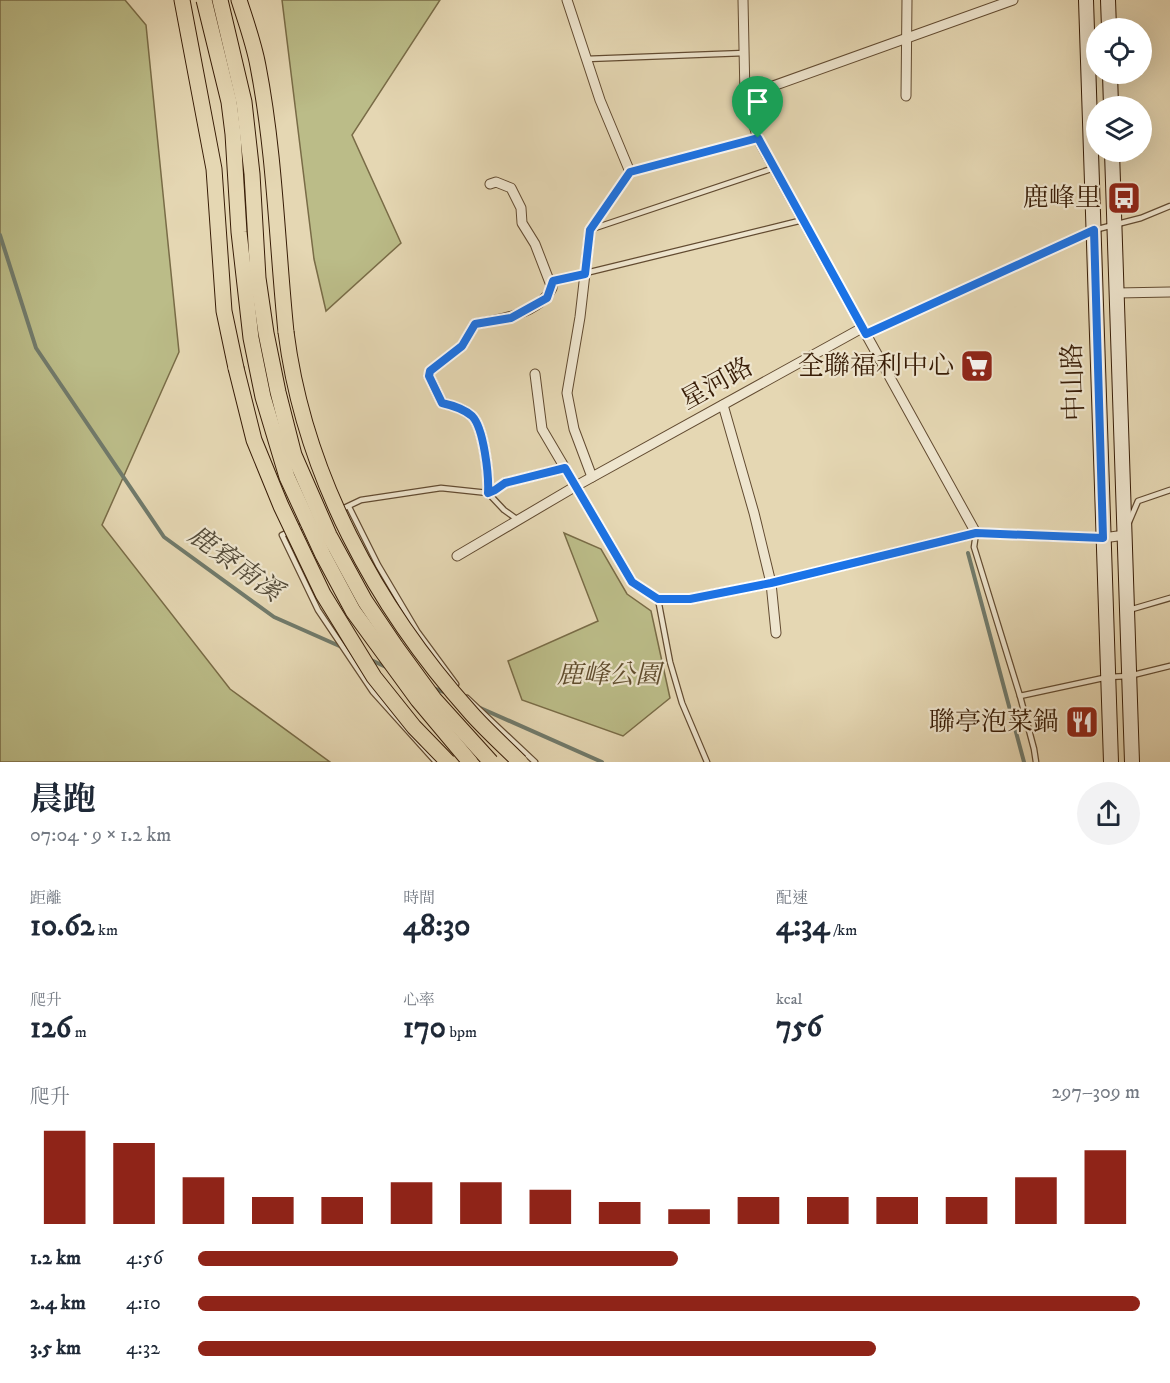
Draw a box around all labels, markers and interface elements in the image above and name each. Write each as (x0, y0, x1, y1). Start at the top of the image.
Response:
map controls (1086, 18, 1152, 162)
button: locate (1086, 18, 1152, 84)
pin (732, 76, 783, 138)
icon: arrive (741, 85, 774, 118)
button: layers (1086, 96, 1152, 162)
bus stop icon: 鹿峰里 (1106, 180, 1142, 216)
place label: 鹿峰里 (1023, 182, 1101, 215)
street label: 中山路 (1056, 342, 1092, 422)
supermarket icon: 全聯福利中心 (959, 348, 995, 384)
place label: 全聯福利中心 (798, 350, 954, 383)
street label: 星河路 (675, 351, 759, 417)
water label: 鹿寮南溪 (181, 519, 291, 611)
park label: 鹿峰公園 (557, 659, 665, 692)
restaurant icon: 聯亭泡菜鍋 (1064, 704, 1100, 740)
place label: 聯亭泡菜鍋 (929, 706, 1059, 739)
text: 晨跑 (30, 780, 96, 821)
button: share (1077, 782, 1140, 845)
text: 07:04 · 9 × 1.2 km (30, 823, 171, 848)
text: 距離 (30, 888, 62, 908)
text: 時間 (403, 888, 435, 908)
text: 配速 (776, 888, 808, 908)
text: 10.62 (30, 908, 95, 945)
text: 48:30 (403, 908, 470, 945)
text: 4:34 (776, 908, 830, 945)
text: km (95, 920, 118, 940)
text: /km (830, 920, 857, 940)
text: kcal (776, 989, 802, 1009)
text: 爬升 (30, 990, 62, 1010)
text: 心率 (403, 990, 435, 1010)
text: 756 (776, 1009, 822, 1046)
text: 126 (30, 1010, 71, 1047)
text: 170 (403, 1010, 446, 1047)
text: m (71, 1022, 87, 1042)
text: bpm (446, 1022, 477, 1042)
text: 297–309 m (1052, 1080, 1140, 1105)
text: 爬升 (30, 1085, 70, 1110)
text: 1.2 km (30, 1246, 81, 1271)
text: 4:56 (126, 1246, 163, 1271)
text: 2.4 km (30, 1291, 86, 1316)
text: 4:10 (126, 1291, 161, 1316)
text: 3.5 km (30, 1336, 81, 1361)
text: 4:32 (126, 1336, 160, 1361)

